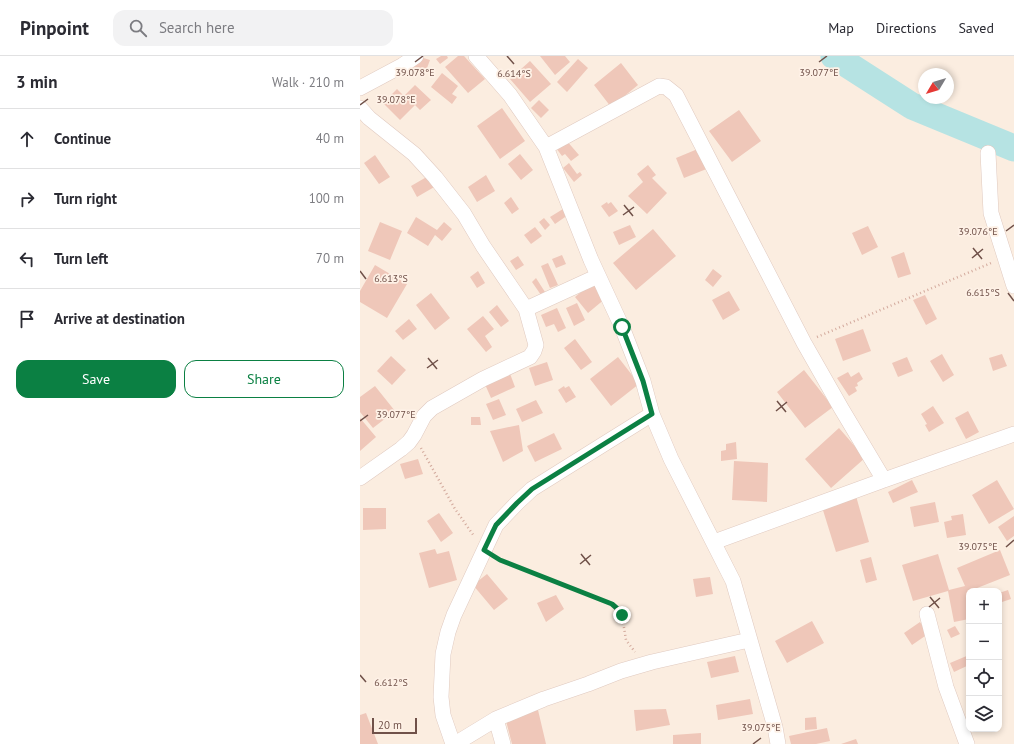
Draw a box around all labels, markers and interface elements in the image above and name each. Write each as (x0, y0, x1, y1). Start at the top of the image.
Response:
search box (113, 10, 393, 46)
text: Pinpoint (20, 16, 89, 40)
icon: search (127, 17, 149, 39)
text: Search here (159, 18, 235, 37)
text: Map (828, 19, 854, 37)
text: Directions (876, 19, 936, 37)
text: Saved (958, 19, 994, 37)
text: 39.078°E (396, 66, 435, 79)
text: 39.077°E (800, 66, 839, 79)
text: 6.614°S (497, 67, 531, 80)
north arrow (918, 68, 954, 104)
text: 3 min (16, 71, 57, 93)
text: Walk · 210 m (272, 74, 344, 91)
text: 39.078°E (377, 93, 416, 106)
icon: ahead (16, 128, 38, 150)
text: Continue (54, 129, 111, 148)
text: 40 m (316, 130, 344, 147)
icon: right (16, 188, 38, 210)
text: Turn right (54, 189, 117, 208)
text: 100 m (309, 190, 344, 207)
text: 39.076°E (959, 225, 998, 238)
icon: left (16, 248, 38, 270)
text: Turn left (54, 249, 108, 268)
text: 70 m (316, 250, 344, 267)
text: 6.613°S (374, 272, 408, 285)
text: 6.615°S (966, 286, 1000, 299)
icon: arrive (16, 308, 38, 330)
text: Arrive at destination (54, 309, 185, 328)
route start (613, 318, 631, 336)
button: Save (16, 360, 176, 398)
button: Share (184, 360, 344, 398)
text: 39.077°E (377, 408, 416, 421)
text: 39.075°E (959, 540, 998, 553)
map controls (966, 588, 1002, 732)
button: + (966, 588, 1002, 624)
route end (613, 606, 631, 624)
button: − (966, 624, 1002, 660)
button: locate (966, 660, 1002, 696)
text: 6.612°S (374, 676, 408, 689)
button: layers (966, 696, 1002, 732)
scale bar (372, 716, 417, 735)
text: 20 m (378, 718, 402, 732)
text: 39.075°E (742, 721, 781, 734)

